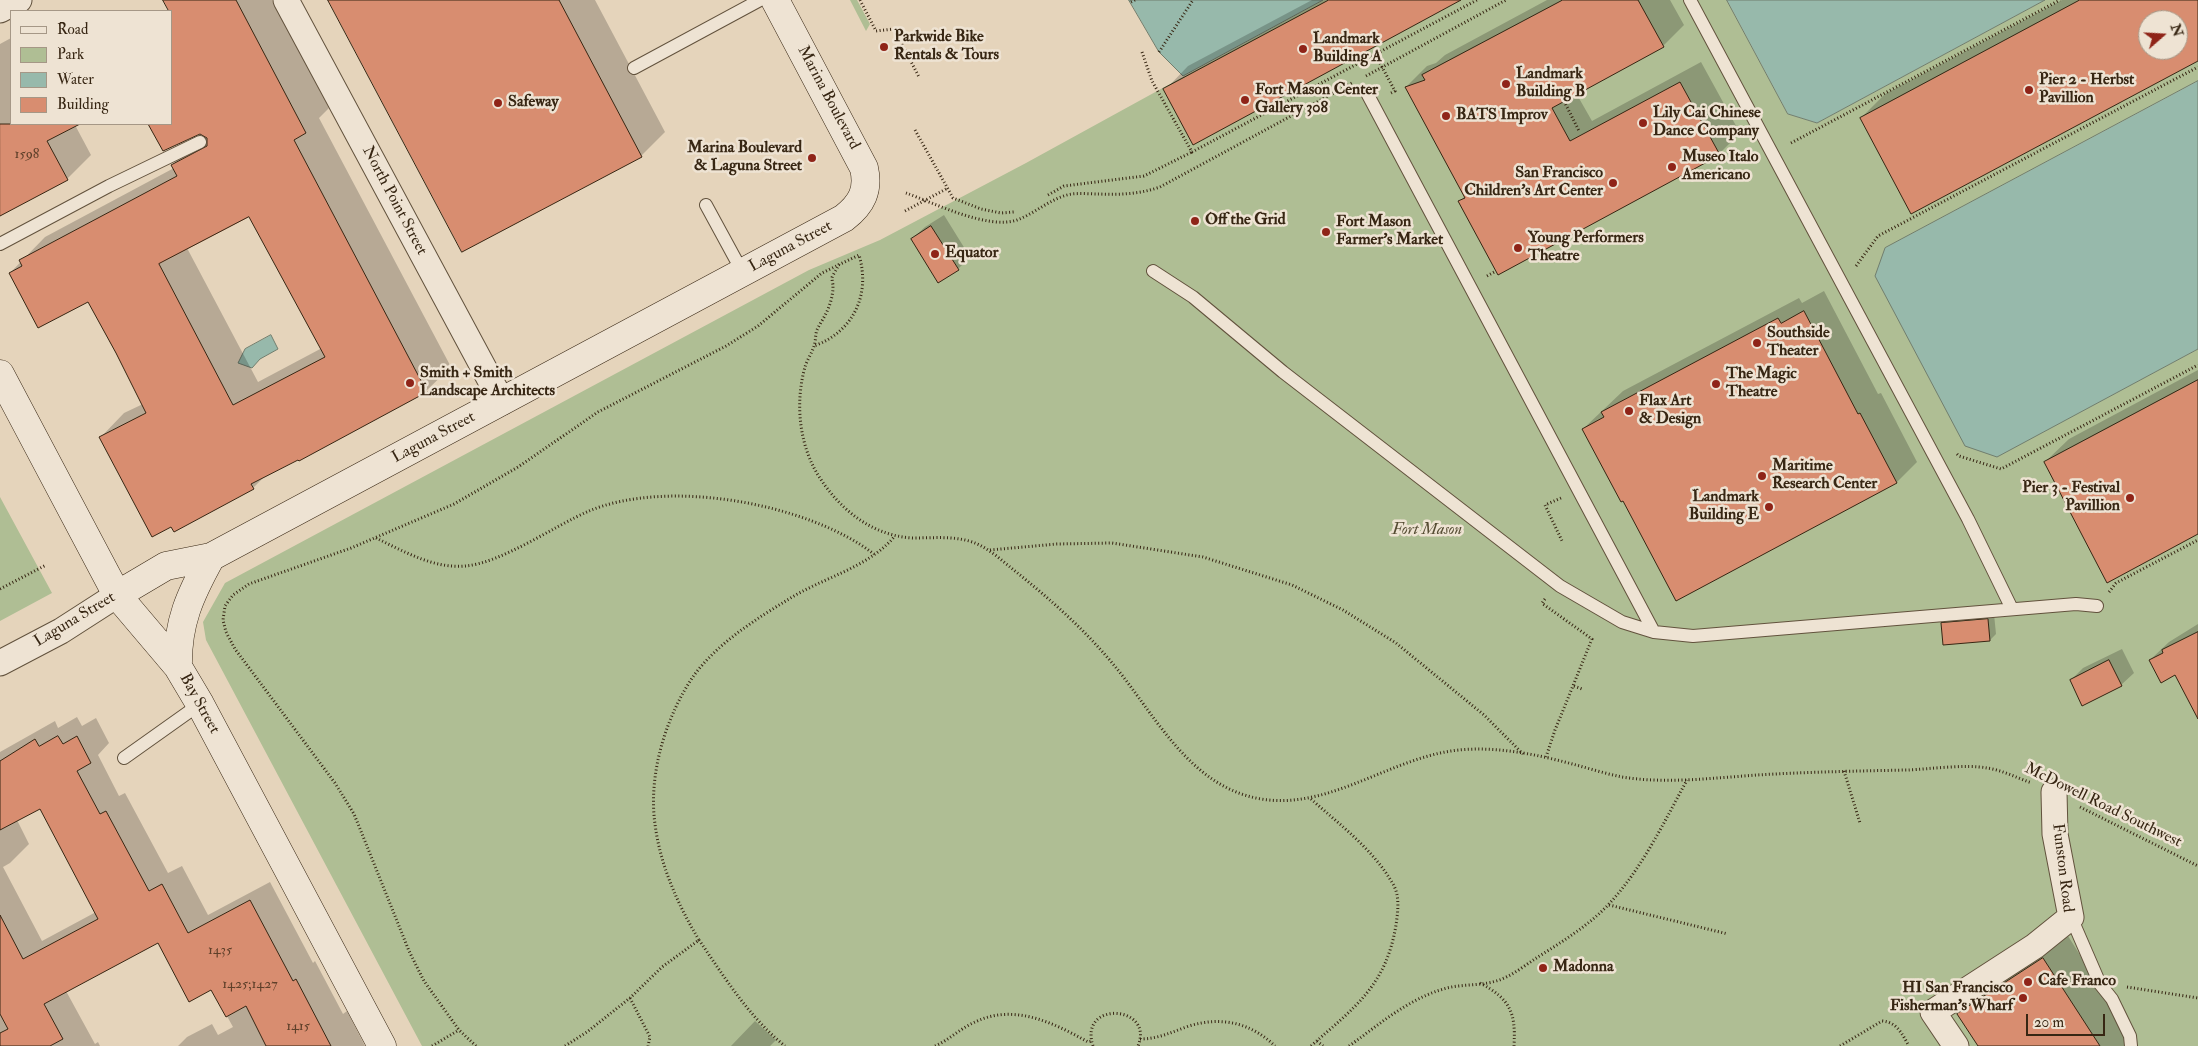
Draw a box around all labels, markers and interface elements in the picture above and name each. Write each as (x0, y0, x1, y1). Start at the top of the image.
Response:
legend (10, 10, 172, 125)
north arrow (2138, 10, 2188, 60)
text: Road (57, 20, 88, 39)
text: N (2167, 22, 2187, 39)
place label: Parkwide Bike Rentals & Tours (894, 28, 999, 66)
place label: Landmark Building A (1313, 30, 1382, 68)
marker: Parkwide Bike Rentals & Tours (878, 41, 890, 53)
street label: Marina Boulevard (793, 43, 863, 153)
marker: Landmark Building A (1297, 43, 1309, 55)
text: Park (57, 45, 84, 64)
place label: Landmark Building B (1516, 65, 1585, 103)
text: Water (57, 70, 94, 89)
place label: Pier 2 - Herbst Pavillion (2039, 71, 2134, 109)
marker: Landmark Building B (1500, 78, 1512, 90)
place label: Fort Mason Center Gallery 308 (1255, 81, 1378, 119)
marker: Pier 2 - Herbst Pavillion (2023, 84, 2035, 96)
place label: Safeway (508, 93, 559, 113)
marker: Fort Mason Center Gallery 308 (1239, 94, 1251, 106)
text: Building (57, 95, 109, 114)
marker: Safeway (492, 97, 504, 109)
place label: Lily Cai Chinese Dance Company (1653, 104, 1761, 142)
place label: BATS Improv (1456, 106, 1548, 126)
marker: BATS Improv (1440, 110, 1452, 122)
marker: Lily Cai Chinese Dance Company (1637, 117, 1649, 129)
place label: Marina Boulevard & Laguna Street (687, 139, 802, 177)
street label: North Point Street (357, 143, 431, 259)
house number: 1598 (15, 147, 39, 163)
place label: Museo Italo Americano (1682, 148, 1758, 186)
marker: Marina Boulevard & Laguna Street (806, 152, 818, 164)
marker: Museo Italo Americano (1666, 161, 1678, 173)
place label: San Francisco Children's Art Center (1464, 164, 1603, 202)
marker: San Francisco Children's Art Center (1607, 177, 1619, 189)
place label: Off the Grid (1205, 211, 1286, 231)
place label: Fort Mason Farmer's Market (1336, 213, 1443, 251)
marker: Off the Grid (1189, 215, 1201, 227)
street label: Laguna Street (746, 217, 836, 277)
marker: Fort Mason Farmer's Market (1320, 226, 1332, 238)
place label: Young Performers Theatre (1528, 229, 1644, 267)
marker: Young Performers Theatre (1512, 242, 1524, 254)
place label: Equator (945, 244, 999, 264)
marker: Equator (929, 248, 941, 260)
place label: Southside Theater (1767, 324, 1830, 362)
marker: Southside Theater (1751, 337, 1763, 349)
place label: Smith + Smith Landscape Architects (420, 364, 555, 402)
place label: The Magic Theatre (1726, 365, 1797, 403)
marker: Smith + Smith Landscape Architects (404, 377, 416, 389)
marker: The Magic Theatre (1710, 378, 1722, 390)
place label: Flax Art & Design (1639, 392, 1701, 430)
marker: Flax Art & Design (1623, 405, 1635, 417)
street label: Laguna Street (389, 408, 479, 468)
place label: Maritime Research Center (1772, 457, 1877, 495)
marker: Maritime Research Center (1756, 470, 1768, 482)
place label: Pier 3 - Festival Pavillion (2022, 479, 2120, 517)
place label: Landmark Building E (1689, 488, 1759, 526)
marker: Pier 3 - Festival Pavillion (2124, 492, 2136, 504)
marker: Landmark Building E (1763, 501, 1775, 513)
park label: Fort Mason (1392, 521, 1462, 541)
street label: Laguna Street (31, 588, 119, 652)
street label: Bay Street (175, 671, 223, 737)
street label: McDowell Road Southwest (2021, 760, 2185, 852)
street label: Funston Road (2047, 822, 2077, 914)
house number: 1435 (208, 943, 232, 959)
place label: Madonna (1553, 958, 1614, 978)
marker: Madonna (1537, 962, 1549, 974)
place label: Cafe Franco (2038, 972, 2116, 992)
marker: Cafe Franco (2022, 976, 2034, 988)
house number: 1425;1427 (222, 977, 278, 993)
place label: HI San Francisco Fisherman's Wharf (1890, 979, 2013, 1017)
marker: HI San Francisco Fisherman's Wharf (2017, 992, 2029, 1004)
scale bar (2028, 1004, 2107, 1036)
text: 20 m (2034, 1013, 2064, 1032)
house number: 1415 (286, 1019, 310, 1035)

